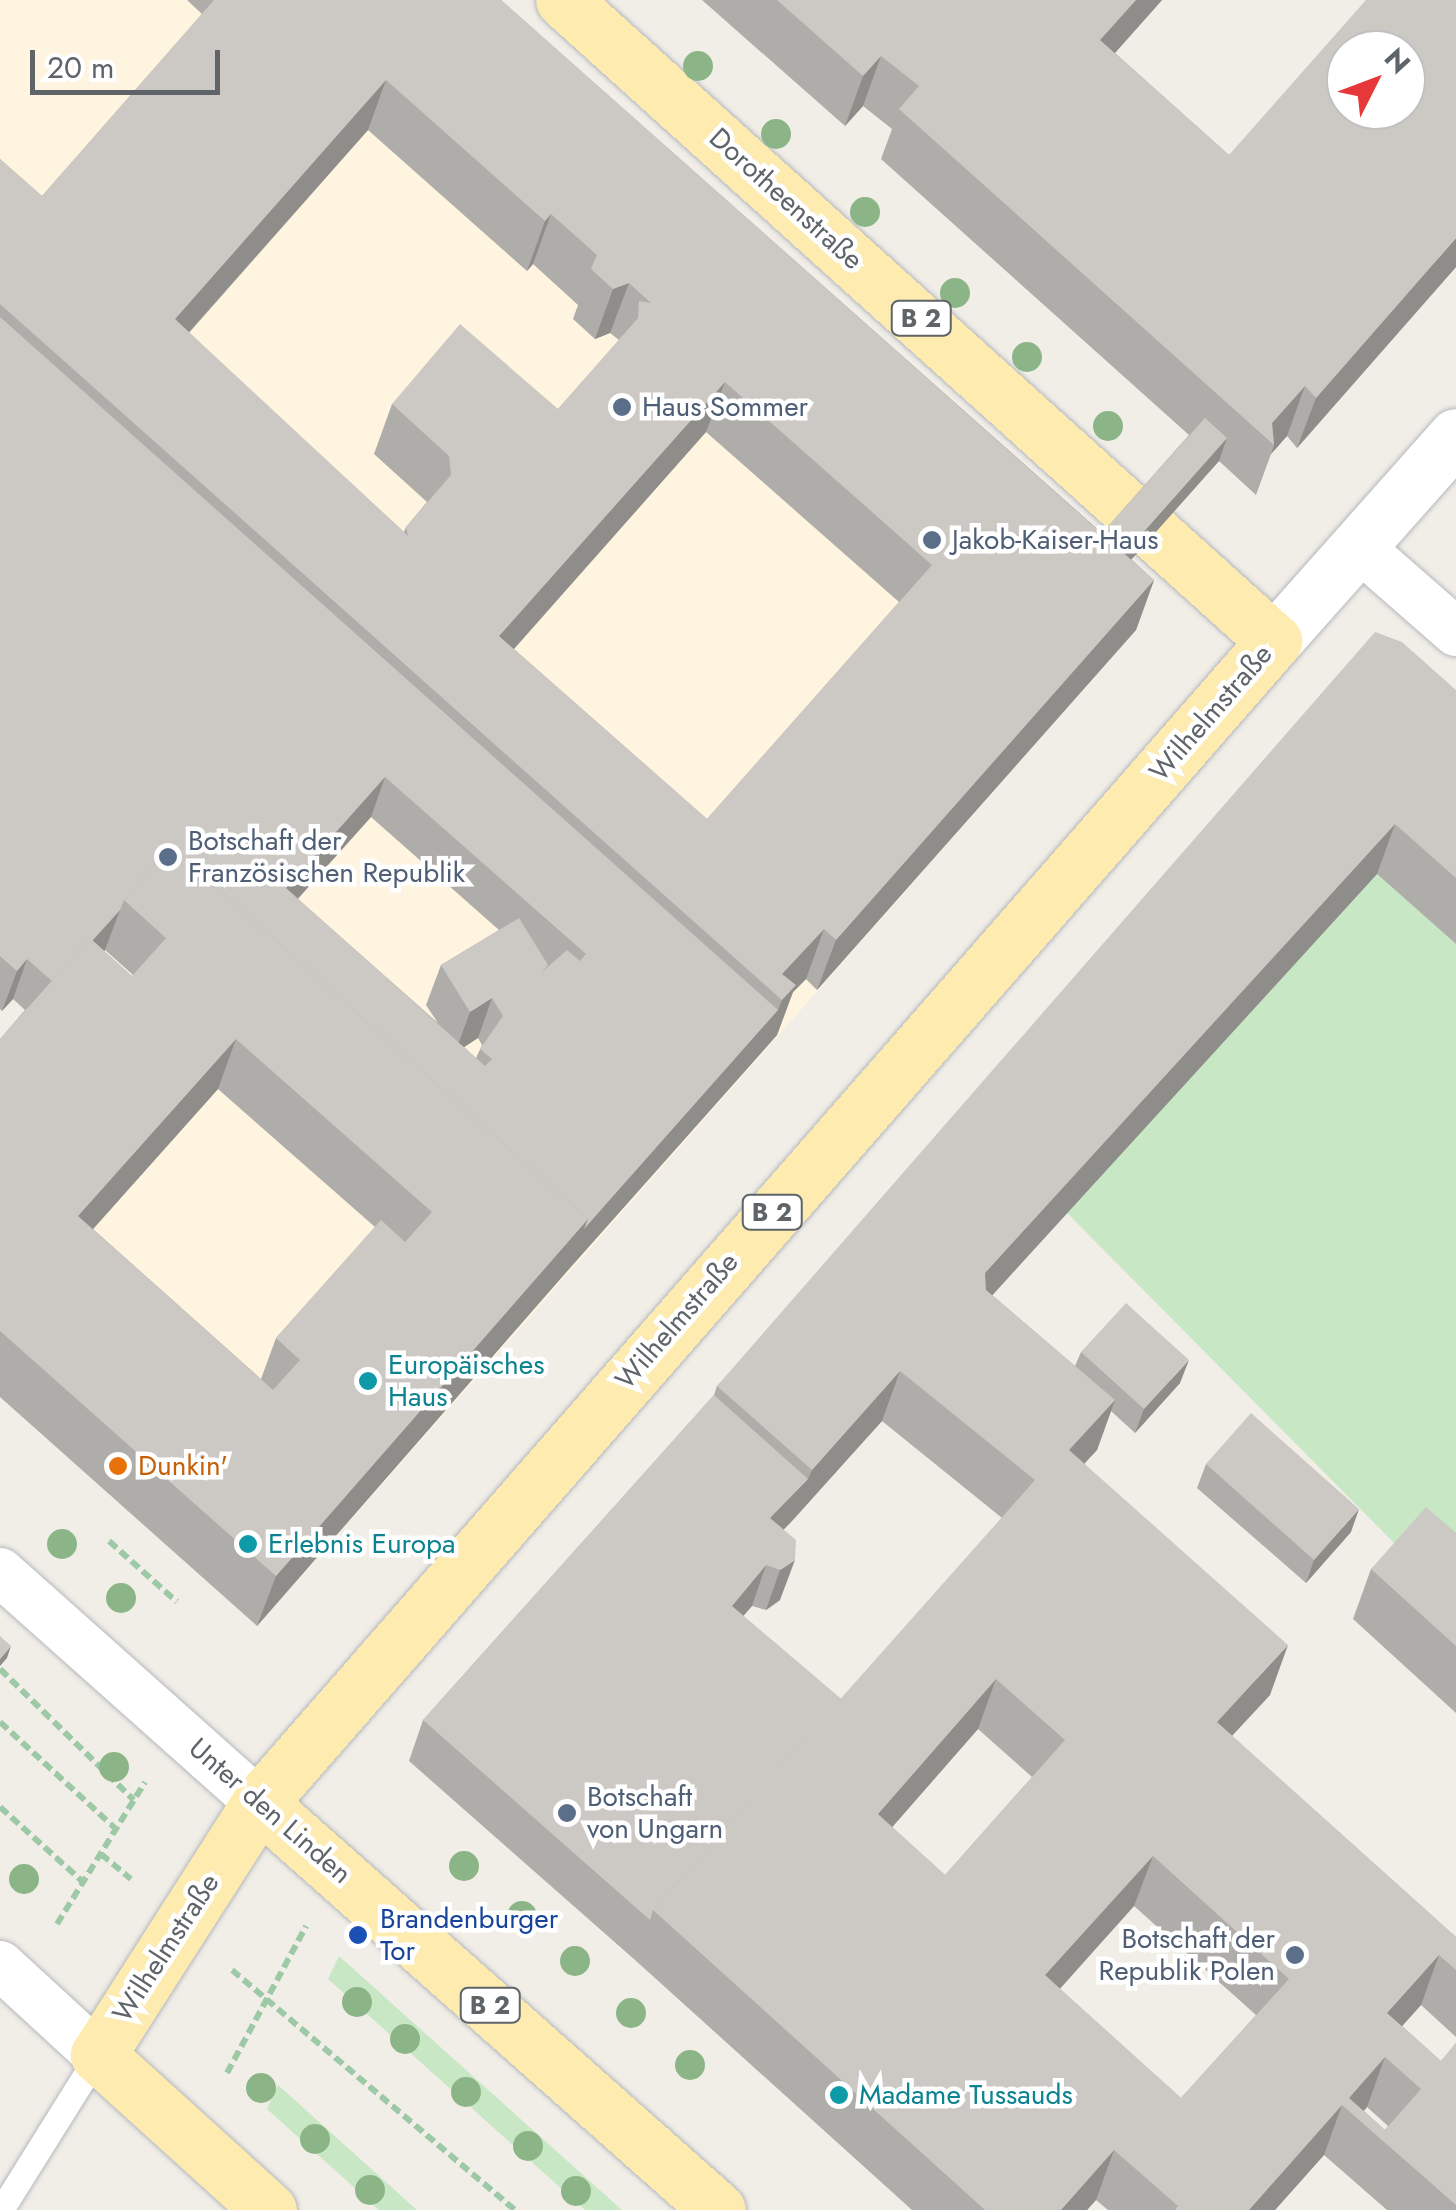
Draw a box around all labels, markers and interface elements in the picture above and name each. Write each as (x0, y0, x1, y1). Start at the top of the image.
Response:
scale bar (35, 30, 225, 92)
north arrow (1326, 30, 1426, 130)
text: N (1375, 39, 1420, 83)
text: 20 m (47, 46, 114, 89)
street label: Dorotheenstraße (702, 121, 870, 277)
road number: B 2 (888, 298, 954, 338)
place label: Haus Sommer (642, 390, 808, 424)
marker: Haus Sommer (611, 396, 633, 418)
place label: Jakob-Kaiser-Haus (952, 523, 1158, 557)
marker: Jakob-Kaiser-Haus (921, 529, 943, 551)
street label: Wilhelmstraße (1143, 638, 1279, 788)
place label: Botschaft der Französischen Republik (188, 824, 465, 890)
marker: Botschaft der Französischen Republik (157, 846, 179, 868)
road number: B 2 (740, 1192, 804, 1232)
street label: Wilhelmstraße (609, 1246, 745, 1396)
place label: Europäisches Haus (388, 1348, 544, 1414)
marker: Europäisches Haus (357, 1370, 379, 1392)
place label: Dunkin' (138, 1449, 228, 1483)
marker: Dunkin' (107, 1455, 129, 1477)
place label: Erlebnis Europa (268, 1527, 455, 1561)
marker: Erlebnis Europa (237, 1533, 259, 1555)
street label: Unter den Linden (182, 1731, 358, 1891)
place label: Botschaft von Ungarn (587, 1780, 723, 1846)
marker: Botschaft von Ungarn (556, 1802, 578, 1824)
street label: Wilhelmstraße (106, 1867, 226, 2029)
place label: Brandenburger Tor (380, 1902, 558, 1968)
marker: Brandenburger Tor (345, 1922, 371, 1948)
place label: Botschaft der Republik Polen (1098, 1922, 1275, 1988)
marker: Botschaft der Republik Polen (1284, 1944, 1306, 1966)
road number: B 2 (458, 1985, 522, 2025)
place label: Madame Tussauds (859, 2078, 1073, 2112)
marker: Madame Tussauds (828, 2084, 850, 2106)

